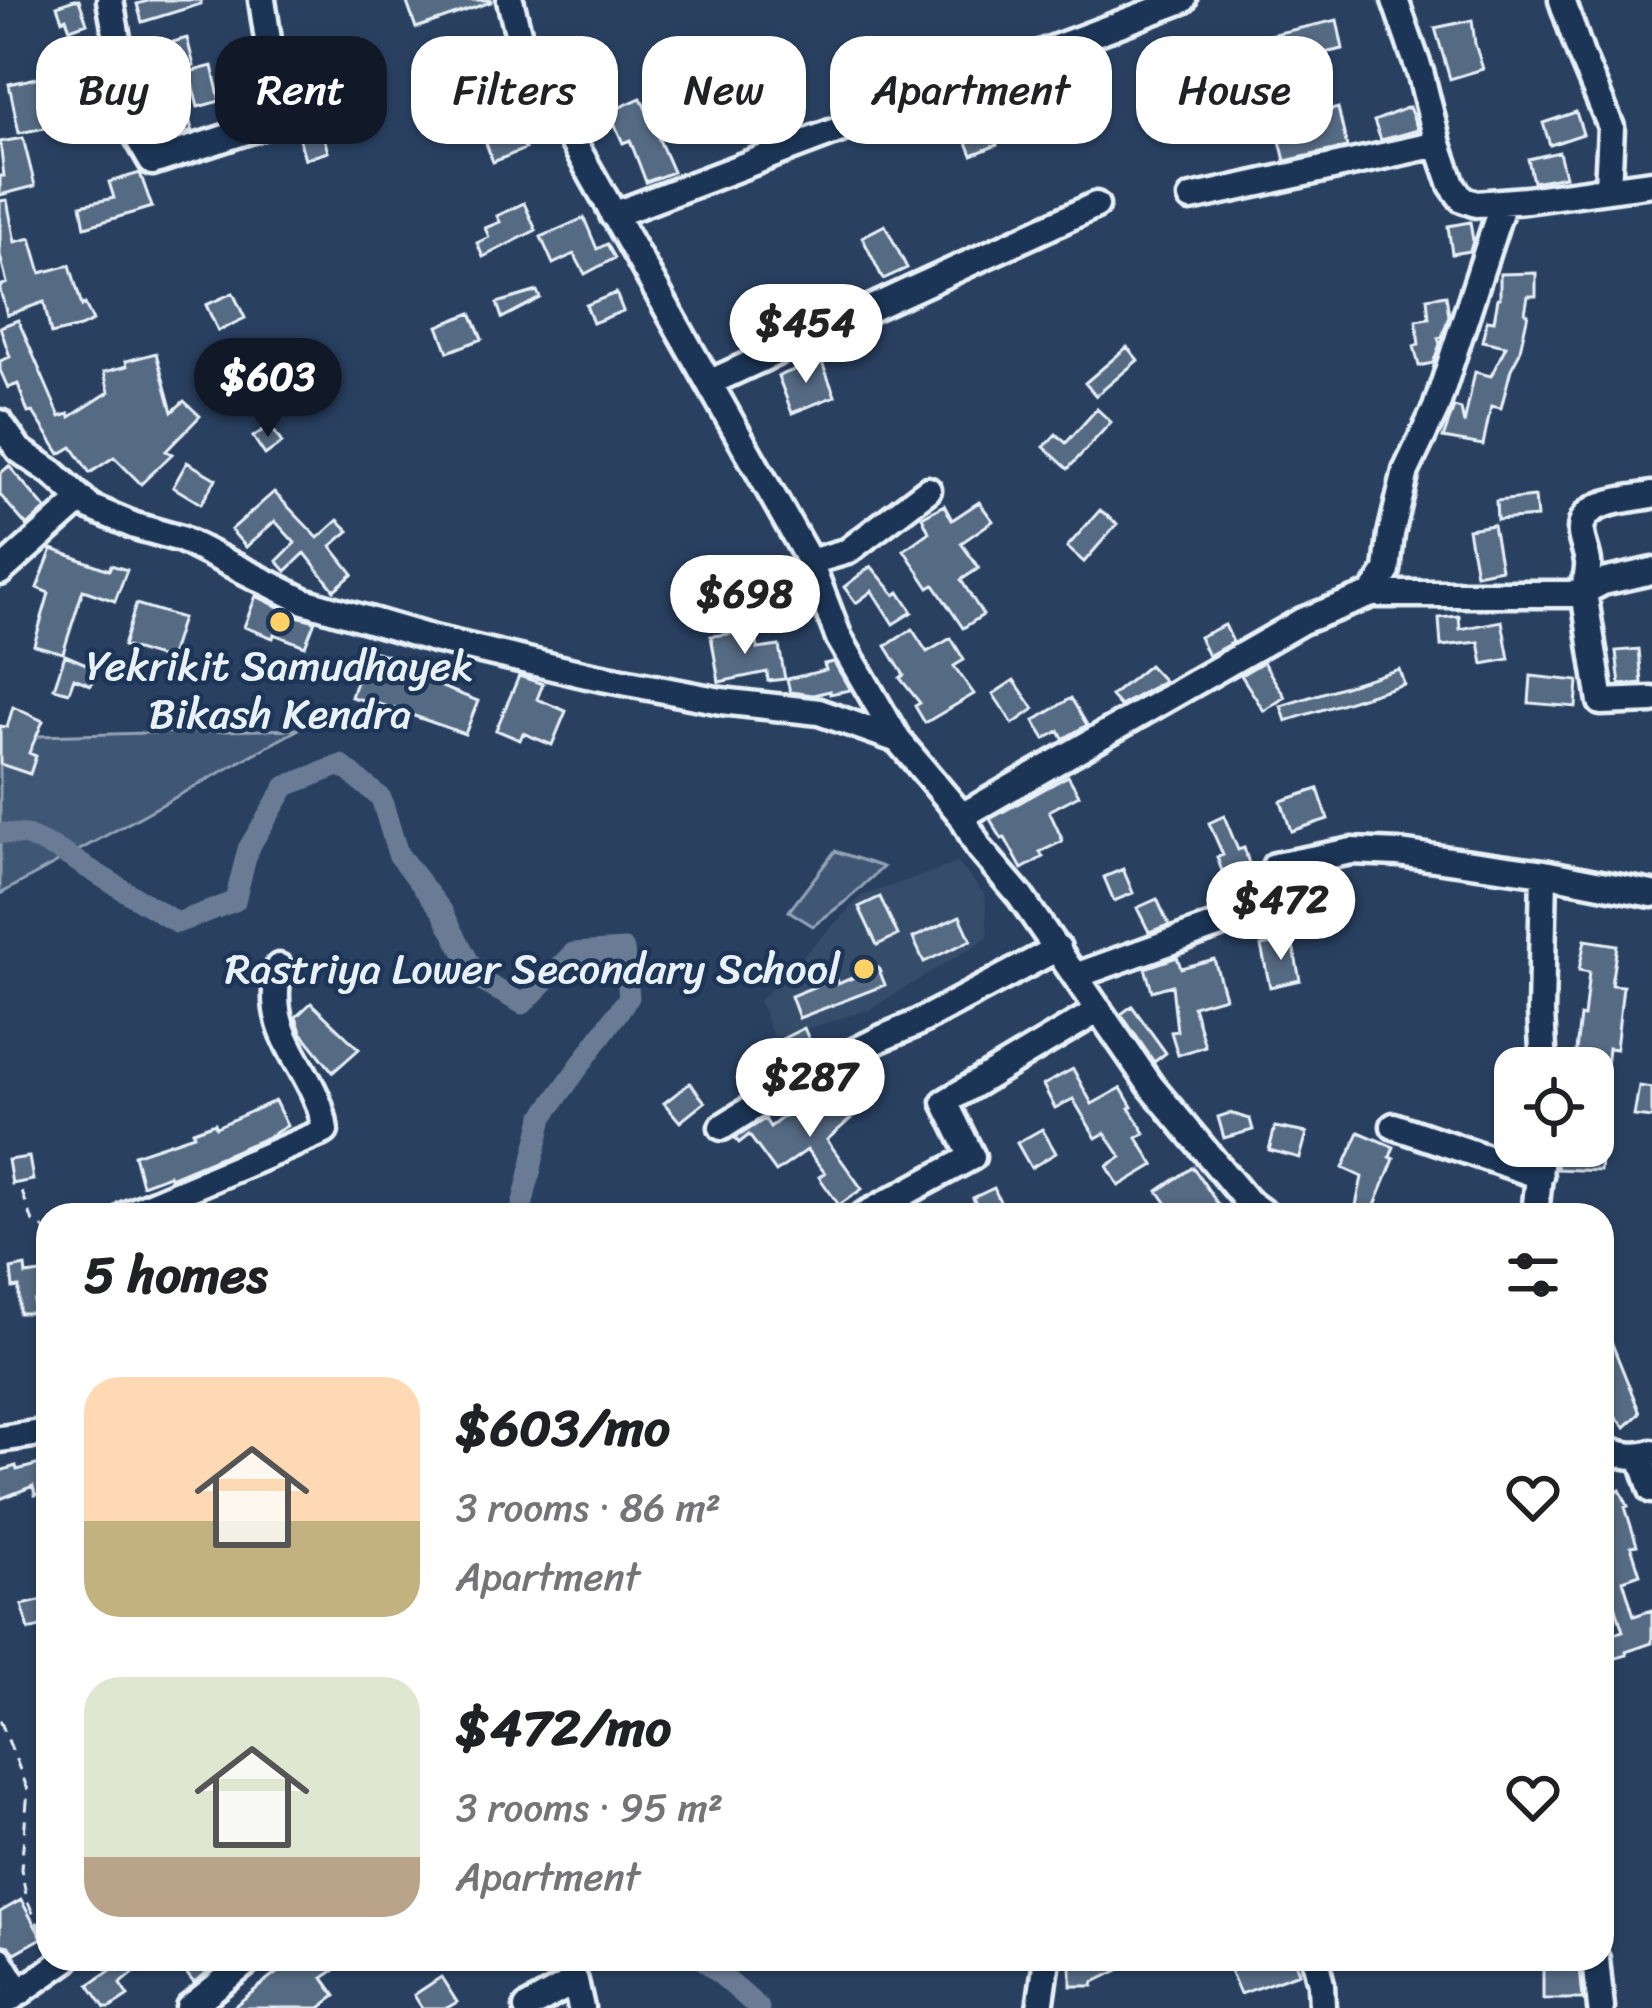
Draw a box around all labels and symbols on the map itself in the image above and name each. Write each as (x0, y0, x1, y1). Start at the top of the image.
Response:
pin: $454 (735, 284, 877, 386)
pin: $603 (197, 338, 339, 440)
pin: $698 (674, 555, 816, 657)
marker: Yekrikit Samudhayek Bikash Kendra (267, 609, 293, 635)
place label: Yekrikit Samudhayek Bikash Kendra (86, 629, 474, 751)
pin: $472 (1210, 861, 1352, 963)
place label: Rastriya Lower Secondary School (225, 932, 841, 1006)
marker: Rastriya Lower Secondary School (851, 956, 877, 982)
pin: $287 (739, 1038, 881, 1140)

